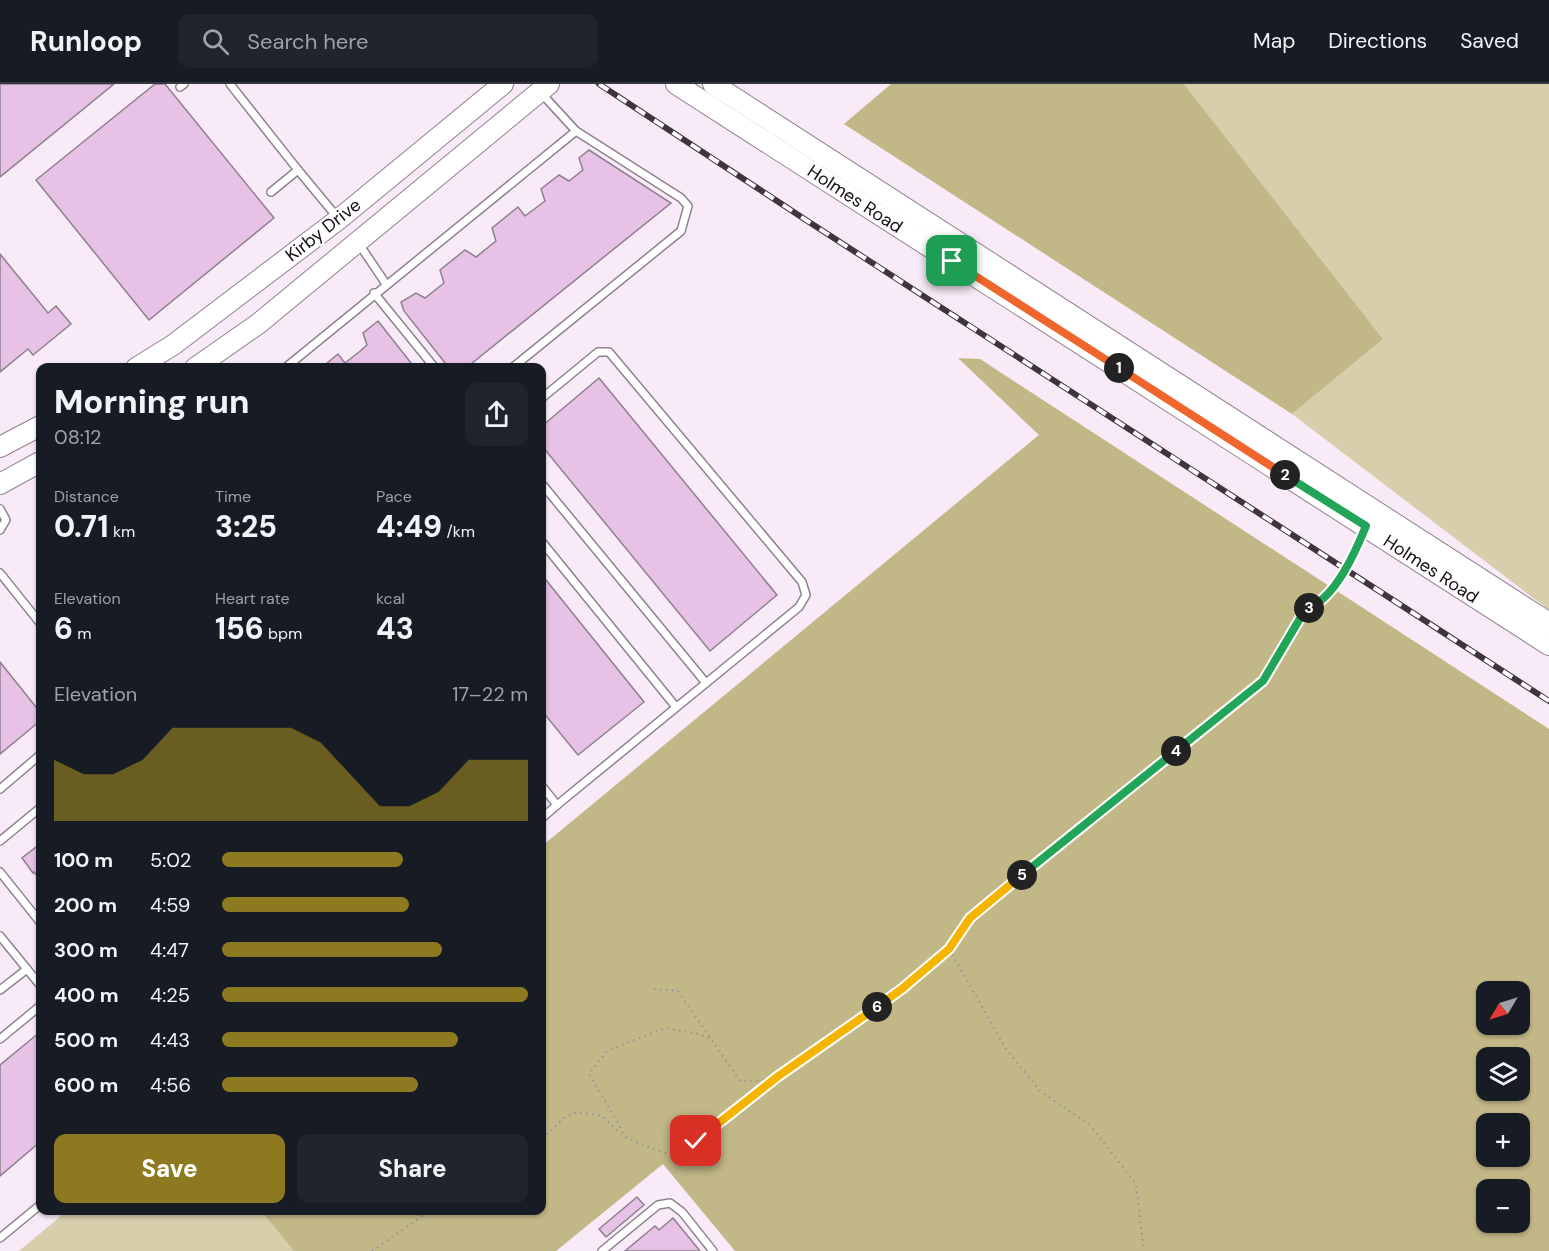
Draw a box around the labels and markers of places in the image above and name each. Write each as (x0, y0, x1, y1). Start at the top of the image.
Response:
pin (926, 235, 977, 286)
pin: 1 (1104, 353, 1134, 383)
pin: 2 (1270, 460, 1300, 490)
pin: 3 (1294, 593, 1324, 623)
pin: 4 (1161, 736, 1191, 766)
pin: 5 (1007, 860, 1037, 890)
pin: 6 (862, 992, 892, 1022)
pin (670, 1115, 721, 1166)

